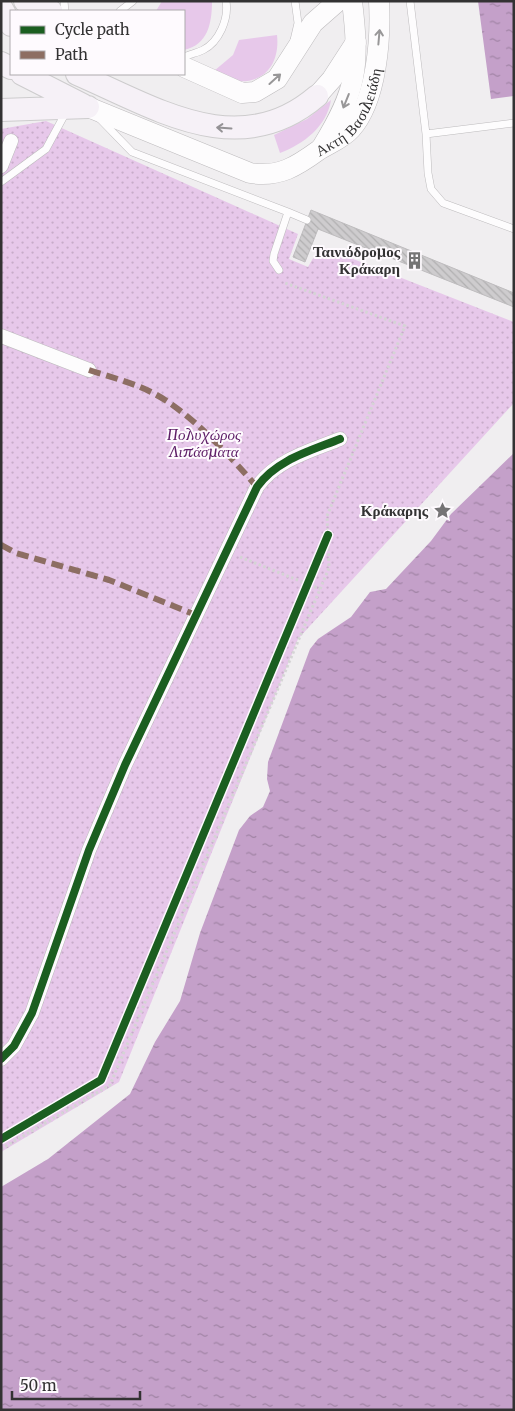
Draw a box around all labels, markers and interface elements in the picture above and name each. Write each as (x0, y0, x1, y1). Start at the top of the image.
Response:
legend (10, 10, 185, 75)
text: Cycle path (55, 20, 130, 39)
one-way arrow (374, 29, 384, 45)
text: Path (55, 45, 88, 64)
street label: Ακτή Βασιλειάδη (312, 66, 385, 160)
one-way arrow (269, 73, 282, 85)
one-way arrow (341, 93, 351, 108)
one-way arrow (216, 123, 232, 133)
place label: Ταινιόδρομος Κράκαρη (313, 242, 401, 278)
building icon: Ταινιόδρομος Κράκαρη (404, 250, 424, 270)
park label: Πολυχώρος Λιπάσματα (167, 425, 242, 461)
place icon: Κράκαρης (432, 500, 452, 520)
place label: Κράκαρης (361, 501, 429, 520)
scale bar (12, 1368, 140, 1400)
text: 50 m (20, 1376, 57, 1395)

